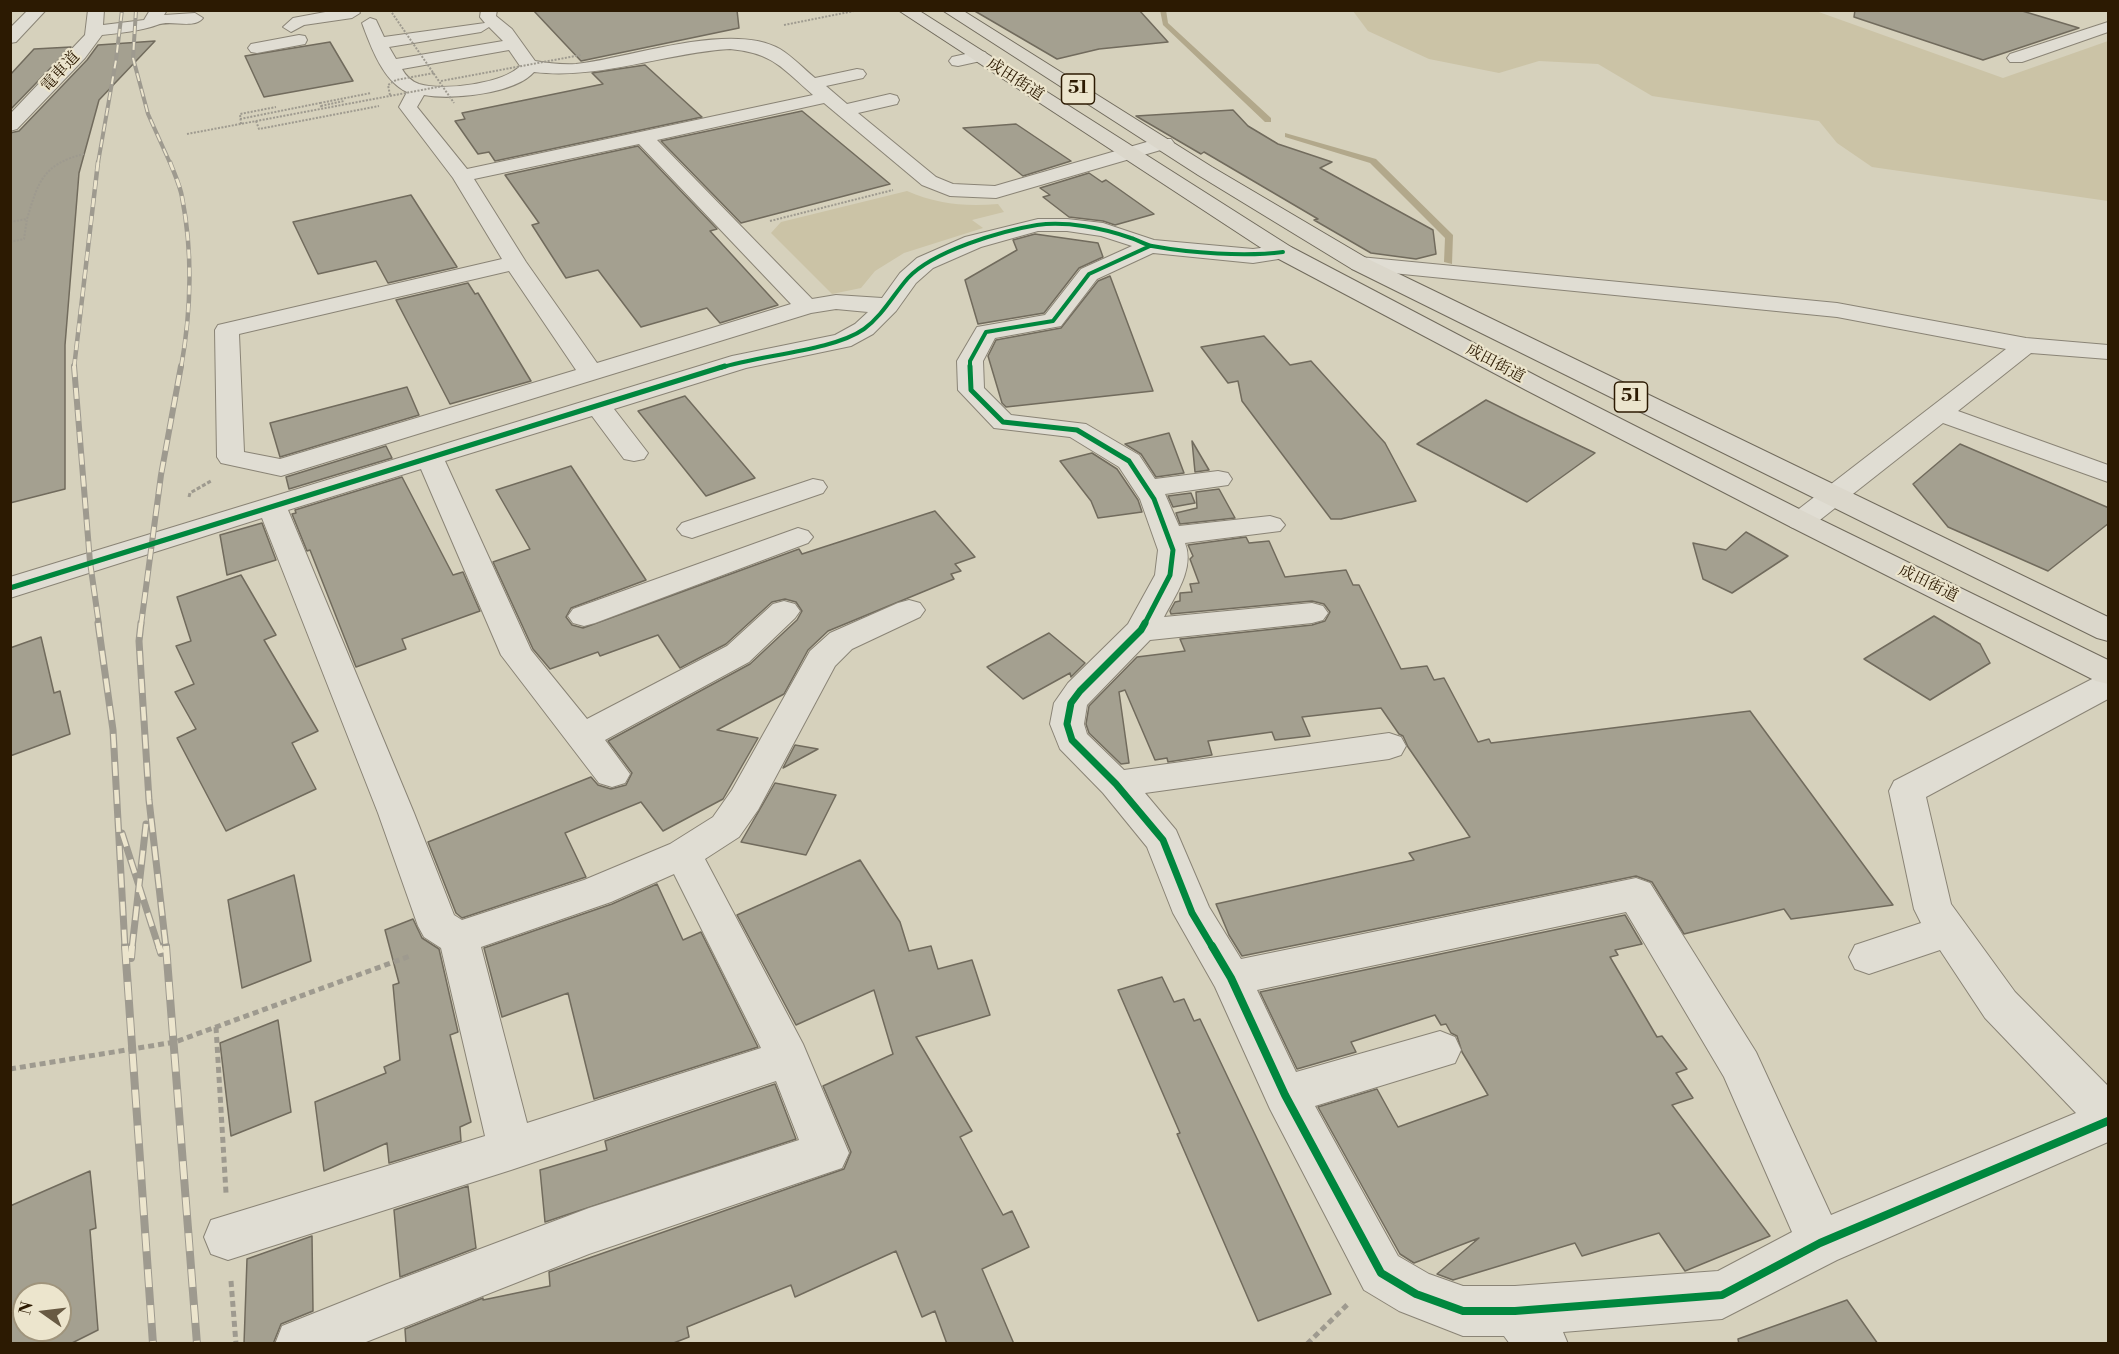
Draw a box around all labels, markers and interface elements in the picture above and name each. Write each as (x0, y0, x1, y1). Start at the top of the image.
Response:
street label: 電車道 (38, 48, 84, 96)
street label: 成田街道 (983, 55, 1047, 105)
road number: 51 (1062, 74, 1094, 104)
street label: 成田街道 (1462, 341, 1528, 387)
road number: 51 (1614, 382, 1648, 412)
street label: 成田街道 (1895, 561, 1961, 607)
north arrow (12, 1282, 72, 1342)
text: N (15, 1300, 38, 1317)

